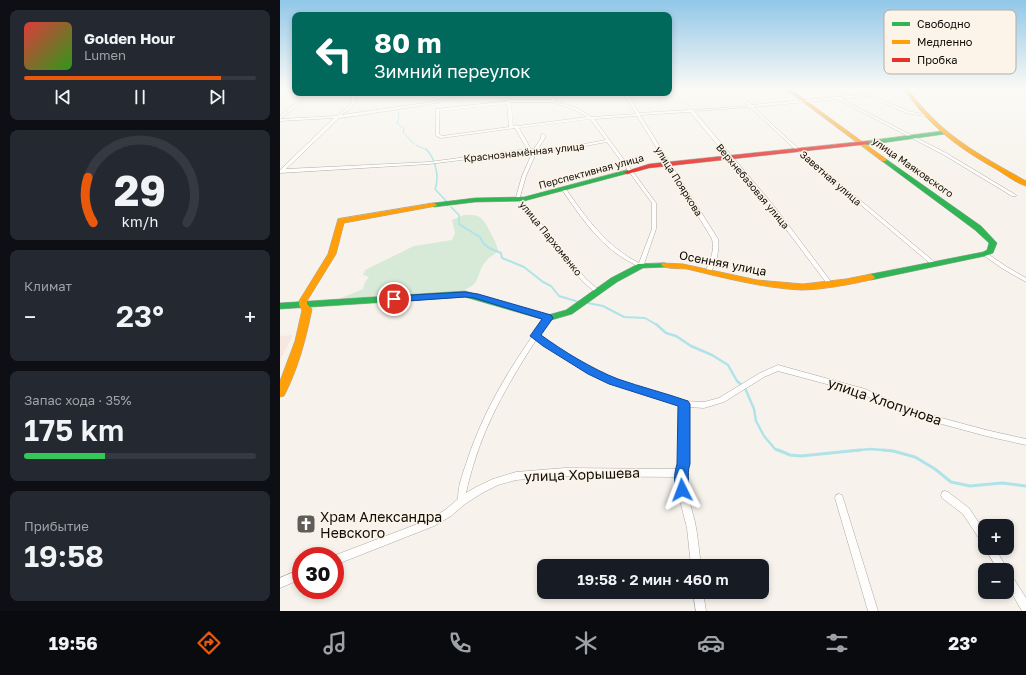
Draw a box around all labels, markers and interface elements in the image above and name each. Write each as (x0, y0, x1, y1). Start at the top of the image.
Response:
legend (884, 10, 1016, 74)
text: Свободно (917, 17, 971, 30)
text: 80 m (374, 26, 442, 59)
icon: left (308, 28, 360, 80)
text: Golden Hour (84, 29, 175, 47)
text: Медленно (917, 35, 973, 48)
text: Lumen (84, 47, 126, 63)
text: Пробка (917, 53, 958, 66)
text: Зимний переулок (374, 60, 531, 82)
icon: previous (52, 86, 74, 108)
icon: pause (129, 86, 151, 108)
icon: next (206, 86, 228, 108)
street label: улица Маяковского (870, 134, 956, 200)
street label: Краснознамённая улица (463, 140, 585, 164)
street label: Верхнебазовая улица (714, 141, 792, 231)
street label: улица Пояркова (653, 144, 705, 218)
street label: Заветная улица (798, 148, 864, 208)
street label: Перспективная улица (537, 151, 645, 191)
text: 29 (114, 165, 166, 215)
street label: улица Пархоменко (517, 198, 585, 278)
text: km/h (122, 213, 158, 230)
street label: Осенняя улица (678, 247, 768, 279)
text: Климат (24, 278, 72, 294)
pin (377, 282, 411, 316)
icon: arrive (383, 288, 405, 310)
text: 23° (116, 298, 164, 334)
text: − (24, 303, 36, 330)
text: + (244, 303, 256, 330)
street label: улица Хлопунова (826, 373, 944, 429)
text: Запас хода · 35% (24, 392, 132, 408)
text: 175 km (24, 412, 124, 448)
street label: улица Хорышева (524, 463, 640, 485)
position arrow (661, 469, 703, 511)
place label: Храм Александра Невского (320, 508, 442, 541)
church icon: Храм Александра Невского (295, 513, 317, 535)
text: Прибытие (24, 518, 89, 534)
map controls (978, 519, 1014, 599)
button: + (978, 519, 1014, 555)
text: 19:58 (24, 538, 104, 574)
speed limit sign: 30 (292, 547, 344, 599)
button: − (978, 563, 1014, 599)
text: 19:58 · 2 мин · 460 m (577, 570, 729, 588)
icon: directions (195, 629, 223, 657)
icon: music (321, 629, 349, 657)
icon: phone (446, 629, 474, 657)
icon: climate (572, 629, 600, 657)
icon: car (697, 629, 725, 657)
icon: filters (823, 629, 851, 657)
text: 19:56 (49, 632, 98, 654)
text: 23° (948, 632, 977, 654)

